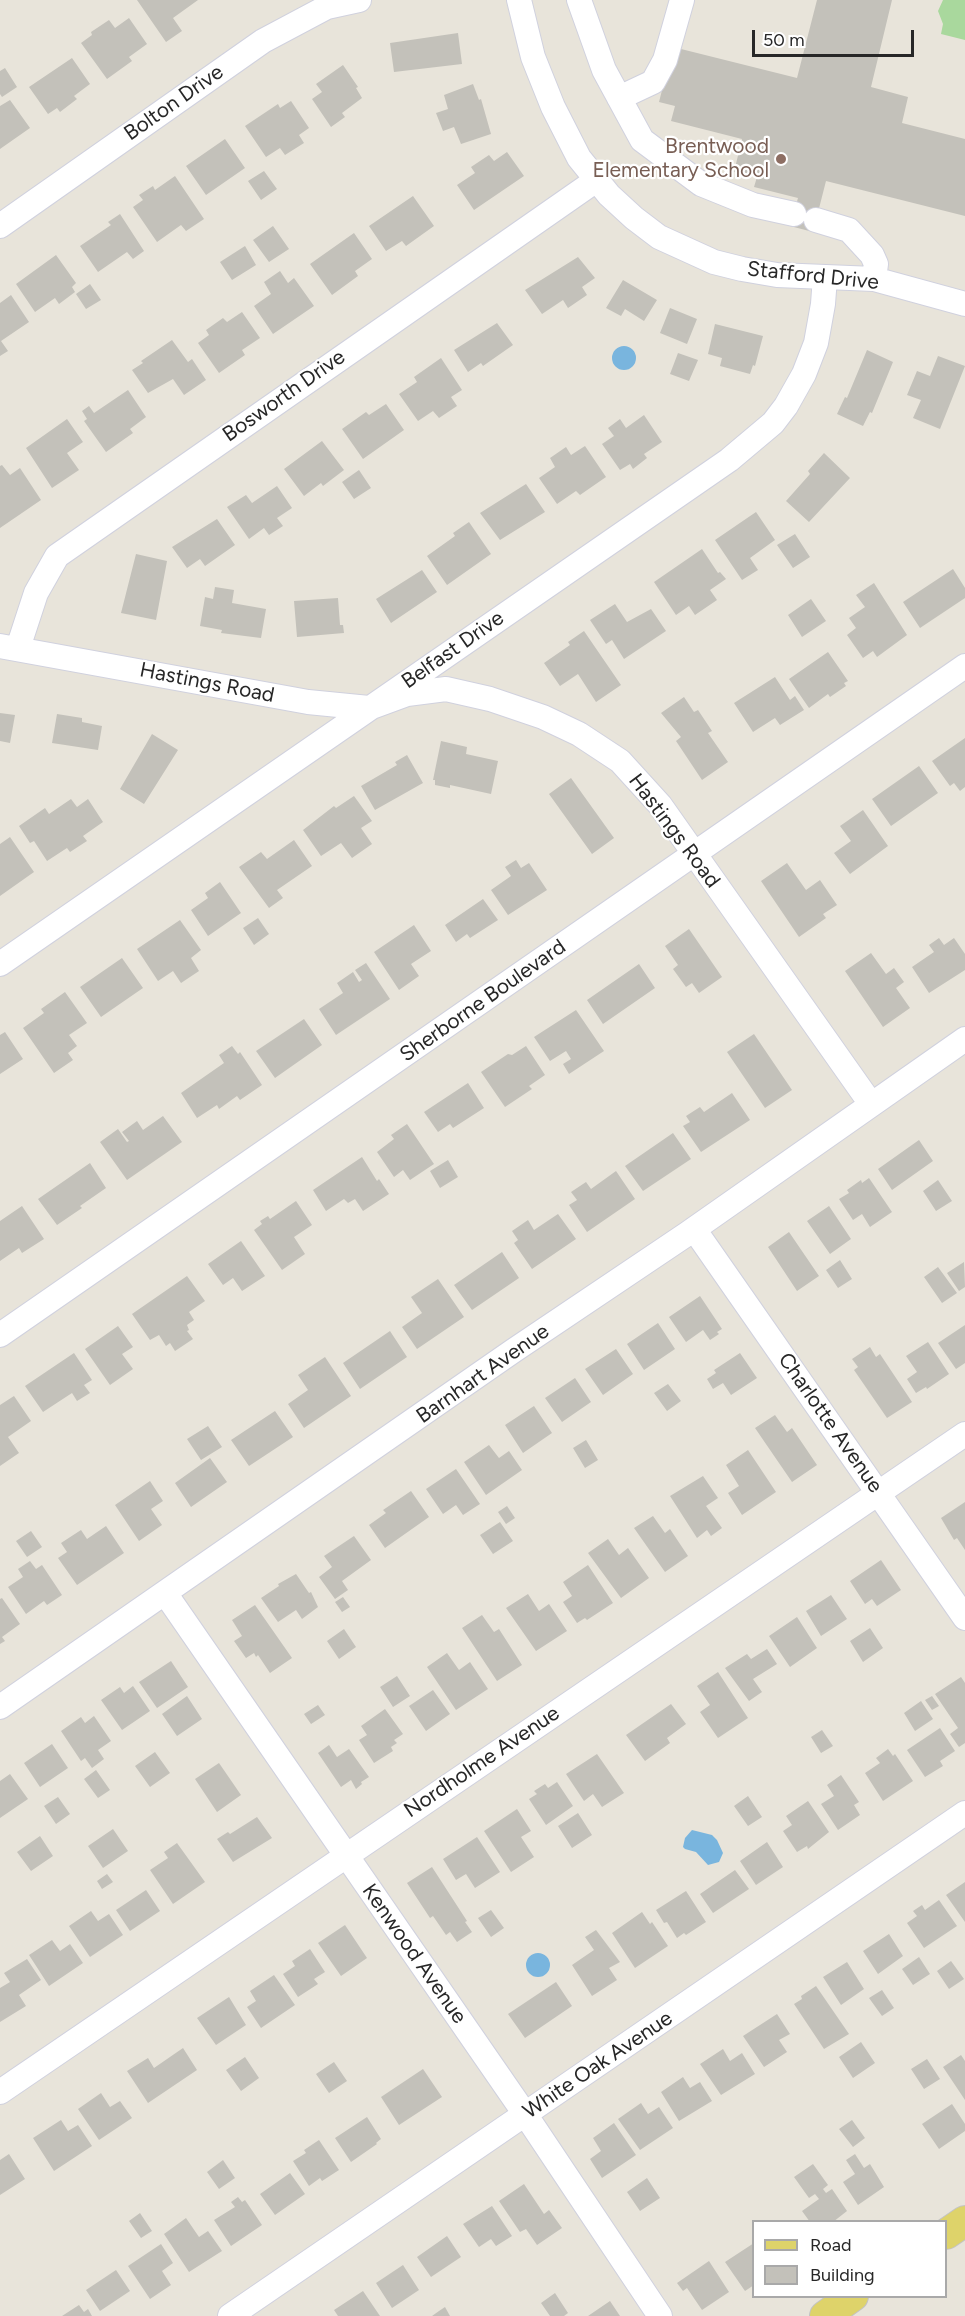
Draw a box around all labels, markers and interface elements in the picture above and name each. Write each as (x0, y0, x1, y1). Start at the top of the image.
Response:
scale bar (755, 18, 917, 56)
text: 50 m (763, 29, 805, 51)
street label: Bolton Drive (120, 60, 228, 146)
place label: Brentwood Elementary School (593, 134, 769, 184)
marker: Brentwood Elementary School (774, 152, 788, 166)
street label: Stafford Drive (746, 257, 880, 295)
street label: Bosworth Drive (218, 344, 350, 448)
street label: Belfast Drive (397, 606, 509, 694)
street label: Hastings Road (138, 658, 276, 708)
street label: Hastings Road (623, 769, 725, 893)
street label: Sherborne Boulevard (395, 934, 571, 1068)
street label: Barnhart Avenue (412, 1319, 554, 1429)
street label: Charlotte Avenue (772, 1348, 888, 1498)
street label: Nordholme Avenue (400, 1701, 564, 1823)
street label: Kenwood Avenue (356, 1879, 472, 2029)
street label: White Oak Avenue (519, 2006, 677, 2124)
legend (752, 2220, 947, 2298)
text: Road (810, 2234, 851, 2256)
text: Building (810, 2264, 875, 2286)

